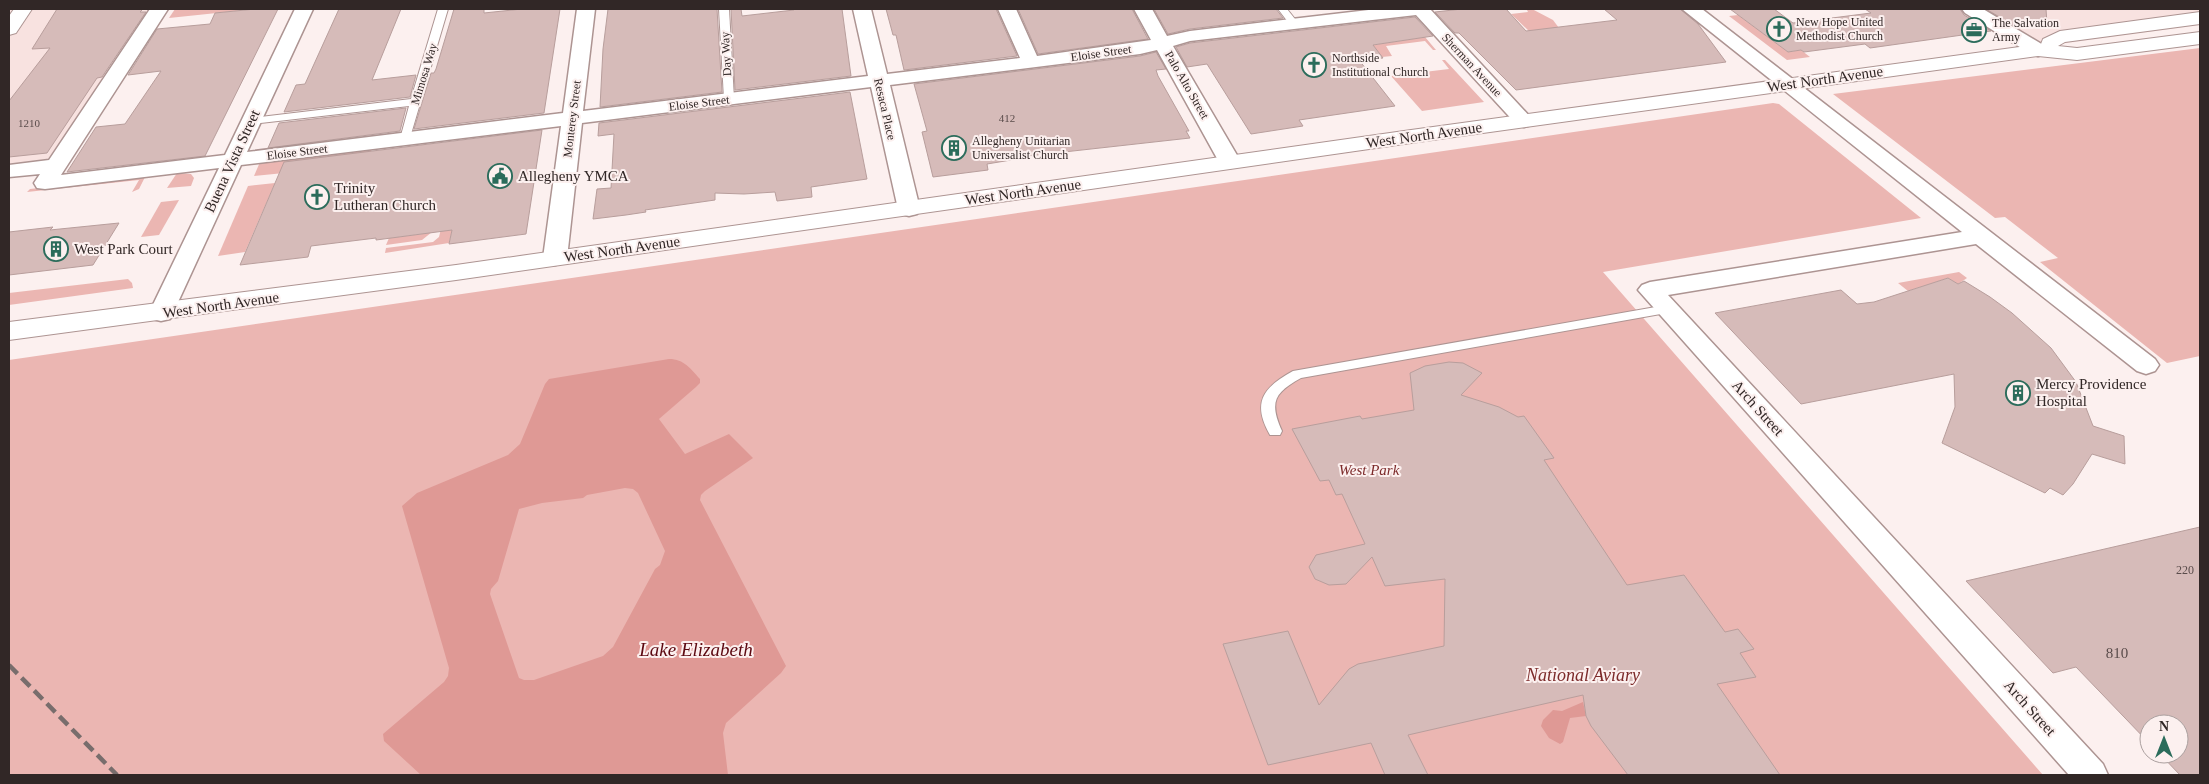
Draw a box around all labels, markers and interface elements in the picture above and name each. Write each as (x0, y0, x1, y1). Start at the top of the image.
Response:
place label: New Hope United Methodist Church (1796, 15, 1883, 43)
church icon: New Hope United Methodist Church (1766, 16, 1792, 42)
place label: The Salvation Army (1992, 16, 2059, 44)
office icon: The Salvation Army (1961, 17, 1987, 43)
street label: Sherman Avenue (1439, 30, 1505, 100)
street label: Day Way (718, 31, 734, 77)
street label: Mimosa Way (408, 41, 440, 107)
street label: Eloise Street (1070, 42, 1133, 64)
street label: Palo Alto Street (1162, 49, 1212, 122)
place label: Northside Institutional Church (1332, 51, 1428, 79)
church icon: Northside Institutional Church (1301, 52, 1327, 78)
street label: West North Avenue (1766, 63, 1884, 95)
street label: Resaca Place (871, 77, 899, 141)
street label: Monterey Street (560, 79, 584, 158)
street label: Eloise Street (668, 92, 731, 114)
street label: Buena Vista Street (201, 106, 263, 215)
house number: 412 (999, 112, 1015, 124)
house number: 1210 (18, 117, 41, 129)
street label: West North Avenue (1365, 119, 1483, 151)
place label: Allegheny Unitarian Universalist Church (972, 134, 1070, 162)
building icon: Allegheny Unitarian Universalist Church (941, 135, 967, 161)
street label: Eloise Street (266, 141, 329, 163)
public building icon: Allegheny YMCA (487, 163, 513, 189)
place label: Allegheny YMCA (518, 168, 629, 184)
street label: West North Avenue (964, 176, 1082, 208)
place label: Trinity Lutheran Church (334, 180, 437, 213)
church icon: Trinity Lutheran Church (304, 184, 330, 210)
street label: West North Avenue (563, 233, 681, 265)
building icon: West Park Court (43, 236, 69, 262)
place label: West Park Court (74, 241, 174, 257)
street label: West North Avenue (162, 289, 280, 321)
place label: Mercy Providence Hospital (2036, 376, 2147, 409)
street label: Arch Street (1729, 377, 1787, 440)
building icon: Mercy Providence Hospital (2005, 380, 2031, 406)
park label: West Park (1339, 462, 1400, 478)
house number: 220 (2176, 563, 2194, 577)
water label: Lake Elizabeth (638, 639, 753, 660)
house number: 810 (2106, 645, 2128, 661)
park label: National Aviary (1525, 665, 1640, 685)
street label: Arch Street (2001, 677, 2059, 740)
north arrow (2139, 714, 2189, 764)
text: N (2159, 719, 2169, 734)

